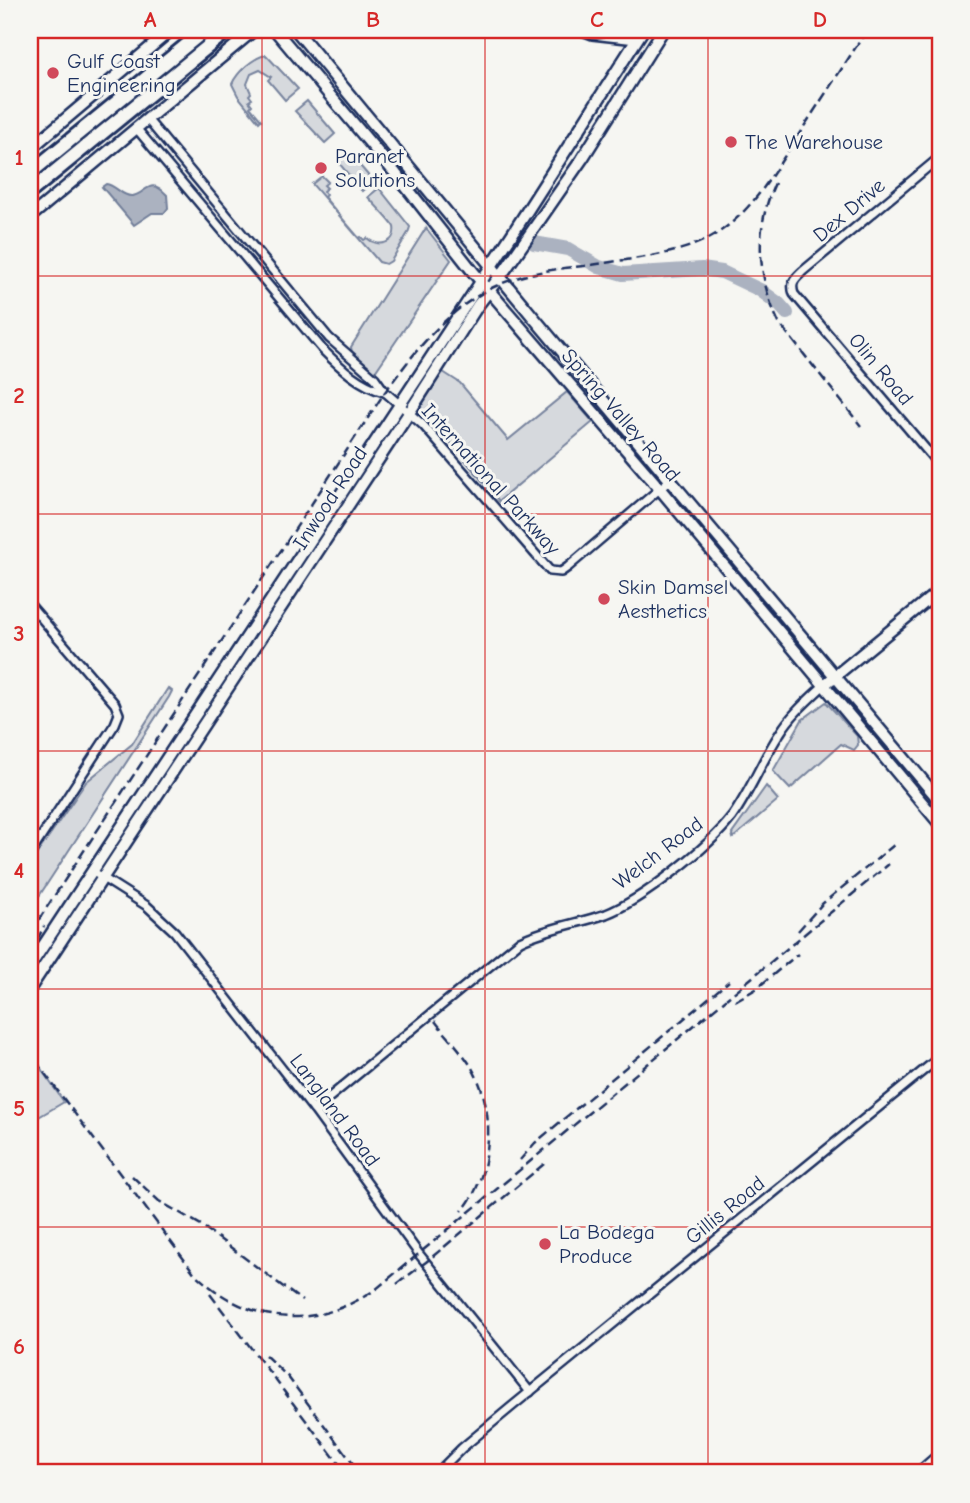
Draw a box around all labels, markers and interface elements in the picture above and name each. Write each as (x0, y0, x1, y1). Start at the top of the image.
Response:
text: A (144, 6, 157, 33)
text: B (366, 6, 380, 33)
text: C (590, 6, 604, 33)
text: D (813, 6, 827, 33)
place label: Gulf Coast Engineering (67, 49, 176, 97)
marker: Gulf Coast Engineering (45, 65, 61, 81)
place label: The Warehouse (745, 130, 883, 154)
marker: The Warehouse (723, 134, 739, 150)
text: 1 (14, 144, 24, 171)
place label: Paranet Solutions (335, 144, 415, 192)
marker: Paranet Solutions (313, 160, 329, 176)
street label: Dex Drive (808, 173, 890, 247)
street label: Olin Road (844, 328, 918, 410)
street label: Spring Valley Road (557, 344, 685, 486)
text: 2 (13, 382, 25, 409)
street label: International Parkway (417, 398, 566, 560)
street label: Inwood Road (288, 442, 372, 554)
place label: Skin Damsel Aesthetics (618, 575, 728, 623)
marker: Skin Damsel Aesthetics (596, 591, 612, 607)
text: 3 (13, 620, 25, 647)
street label: Welch Road (609, 812, 707, 894)
text: 4 (14, 857, 25, 884)
street label: Langland Road (285, 1049, 385, 1171)
text: 5 (13, 1095, 25, 1122)
street label: Gillis Road (681, 1171, 769, 1249)
place label: La Bodega Produce (559, 1220, 655, 1268)
marker: La Bodega Produce (537, 1236, 553, 1252)
text: 6 (13, 1333, 25, 1360)

